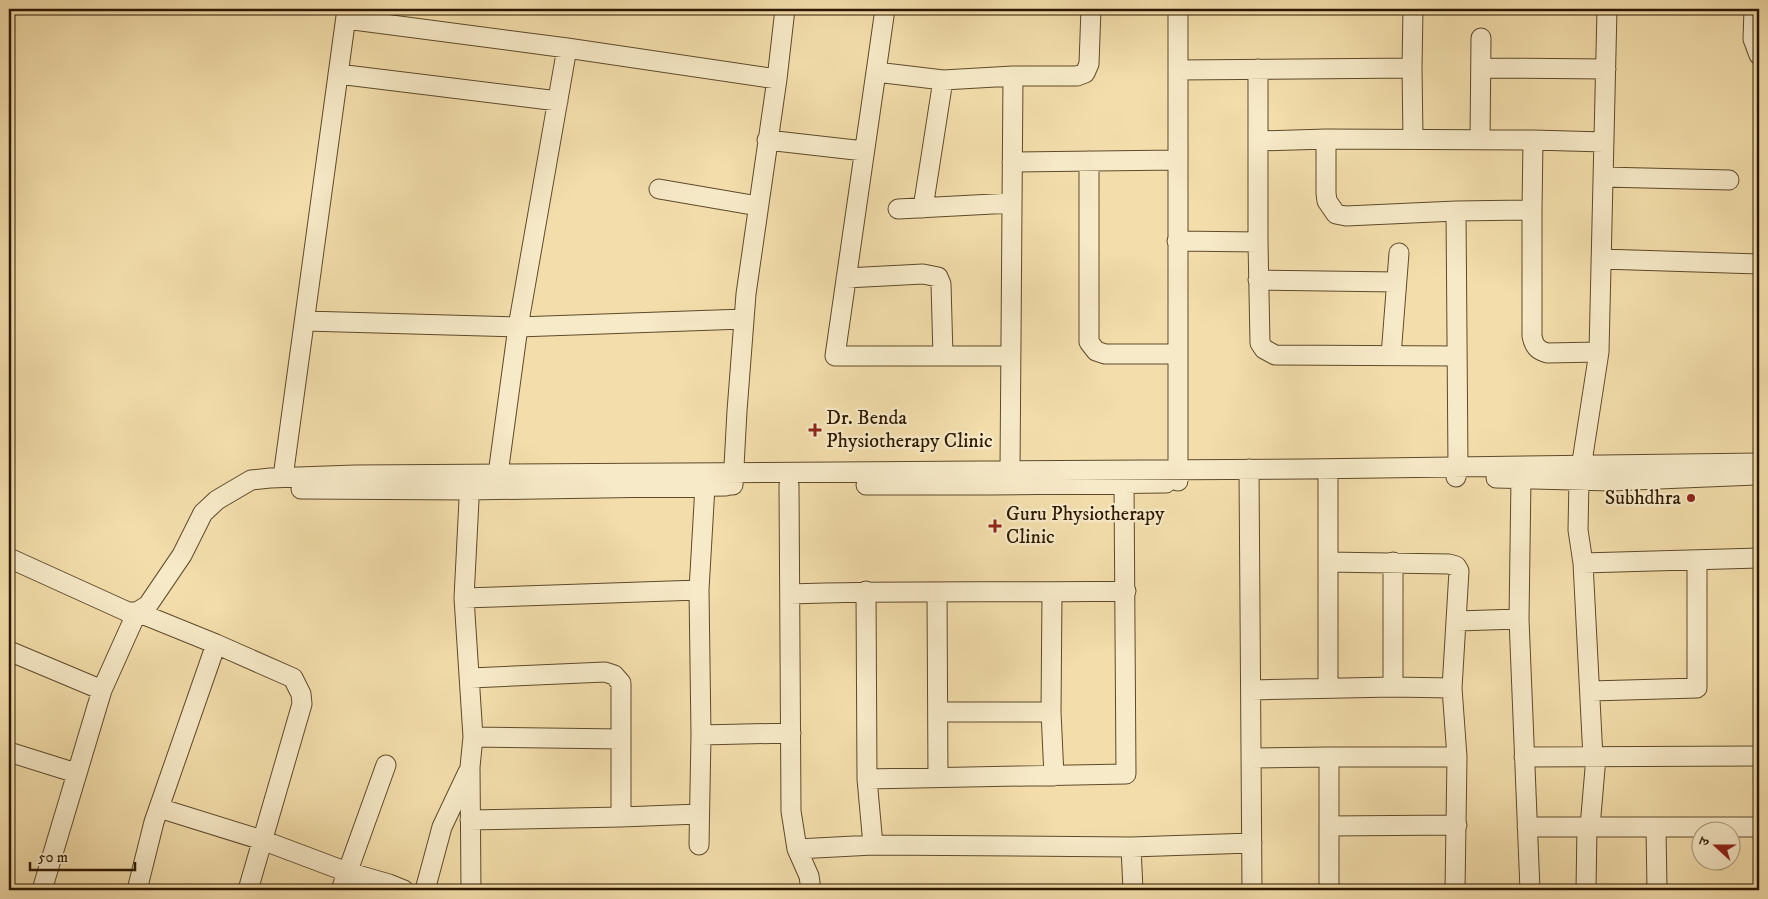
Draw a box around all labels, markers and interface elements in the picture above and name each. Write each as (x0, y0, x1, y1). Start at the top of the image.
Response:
place label: Dr. Benda Physiotherapy Clinic (826, 406, 993, 454)
marker: Dr. Benda Physiotherapy Clinic (808, 423, 822, 437)
place label: Subhdhra (1605, 486, 1681, 511)
marker: Subhdhra (1685, 492, 1697, 504)
place label: Guru Physiotherapy Clinic (1006, 502, 1165, 550)
marker: Guru Physiotherapy Clinic (988, 519, 1002, 533)
north arrow (1690, 822, 1740, 872)
text: उ (1695, 834, 1715, 849)
scale bar (30, 839, 135, 871)
text: 50 m (38, 848, 68, 867)

